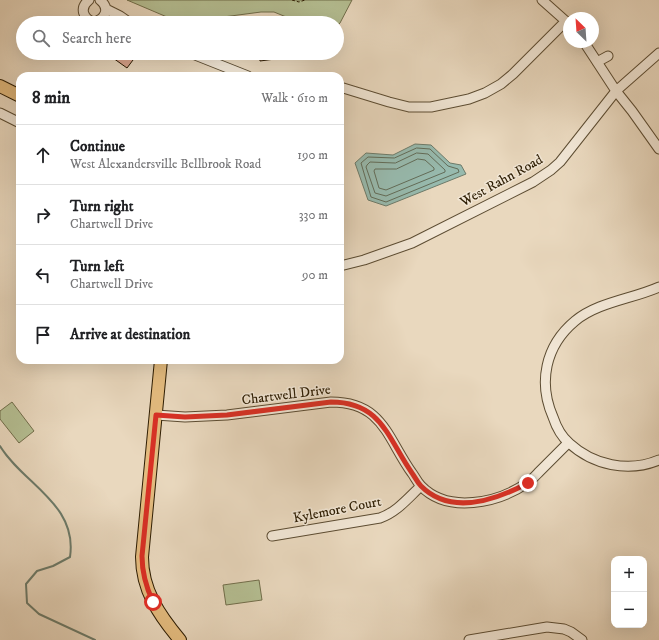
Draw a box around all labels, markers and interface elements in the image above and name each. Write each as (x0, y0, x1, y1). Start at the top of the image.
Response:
north arrow (563, 12, 599, 48)
search box (16, 16, 344, 60)
icon: search (30, 27, 52, 49)
text: Search here (62, 29, 131, 48)
text: 8 min (32, 87, 70, 109)
text: Walk · 610 m (261, 90, 328, 106)
text: Continue (70, 137, 125, 156)
icon: ahead (32, 144, 54, 166)
text: 190 m (297, 147, 328, 163)
street label: West Rahn Road (456, 151, 546, 212)
text: West Alexandersville Bellbrook Road (70, 156, 261, 172)
text: Turn right (70, 197, 133, 216)
icon: right (32, 204, 54, 226)
text: 330 m (299, 207, 328, 223)
text: Chartwell Drive (70, 216, 153, 232)
text: Turn left (70, 257, 124, 276)
icon: left (32, 264, 54, 286)
text: 90 m (302, 267, 328, 283)
text: Chartwell Drive (70, 276, 153, 292)
icon: arrive (32, 324, 54, 346)
text: Arrive at destination (70, 325, 190, 344)
street label: Chartwell Drive (241, 381, 332, 409)
route end (519, 474, 537, 492)
street label: Kylemore Court (292, 493, 383, 527)
map controls (611, 556, 647, 628)
button: + (611, 556, 647, 592)
button: − (611, 592, 647, 628)
route start (144, 593, 162, 611)

